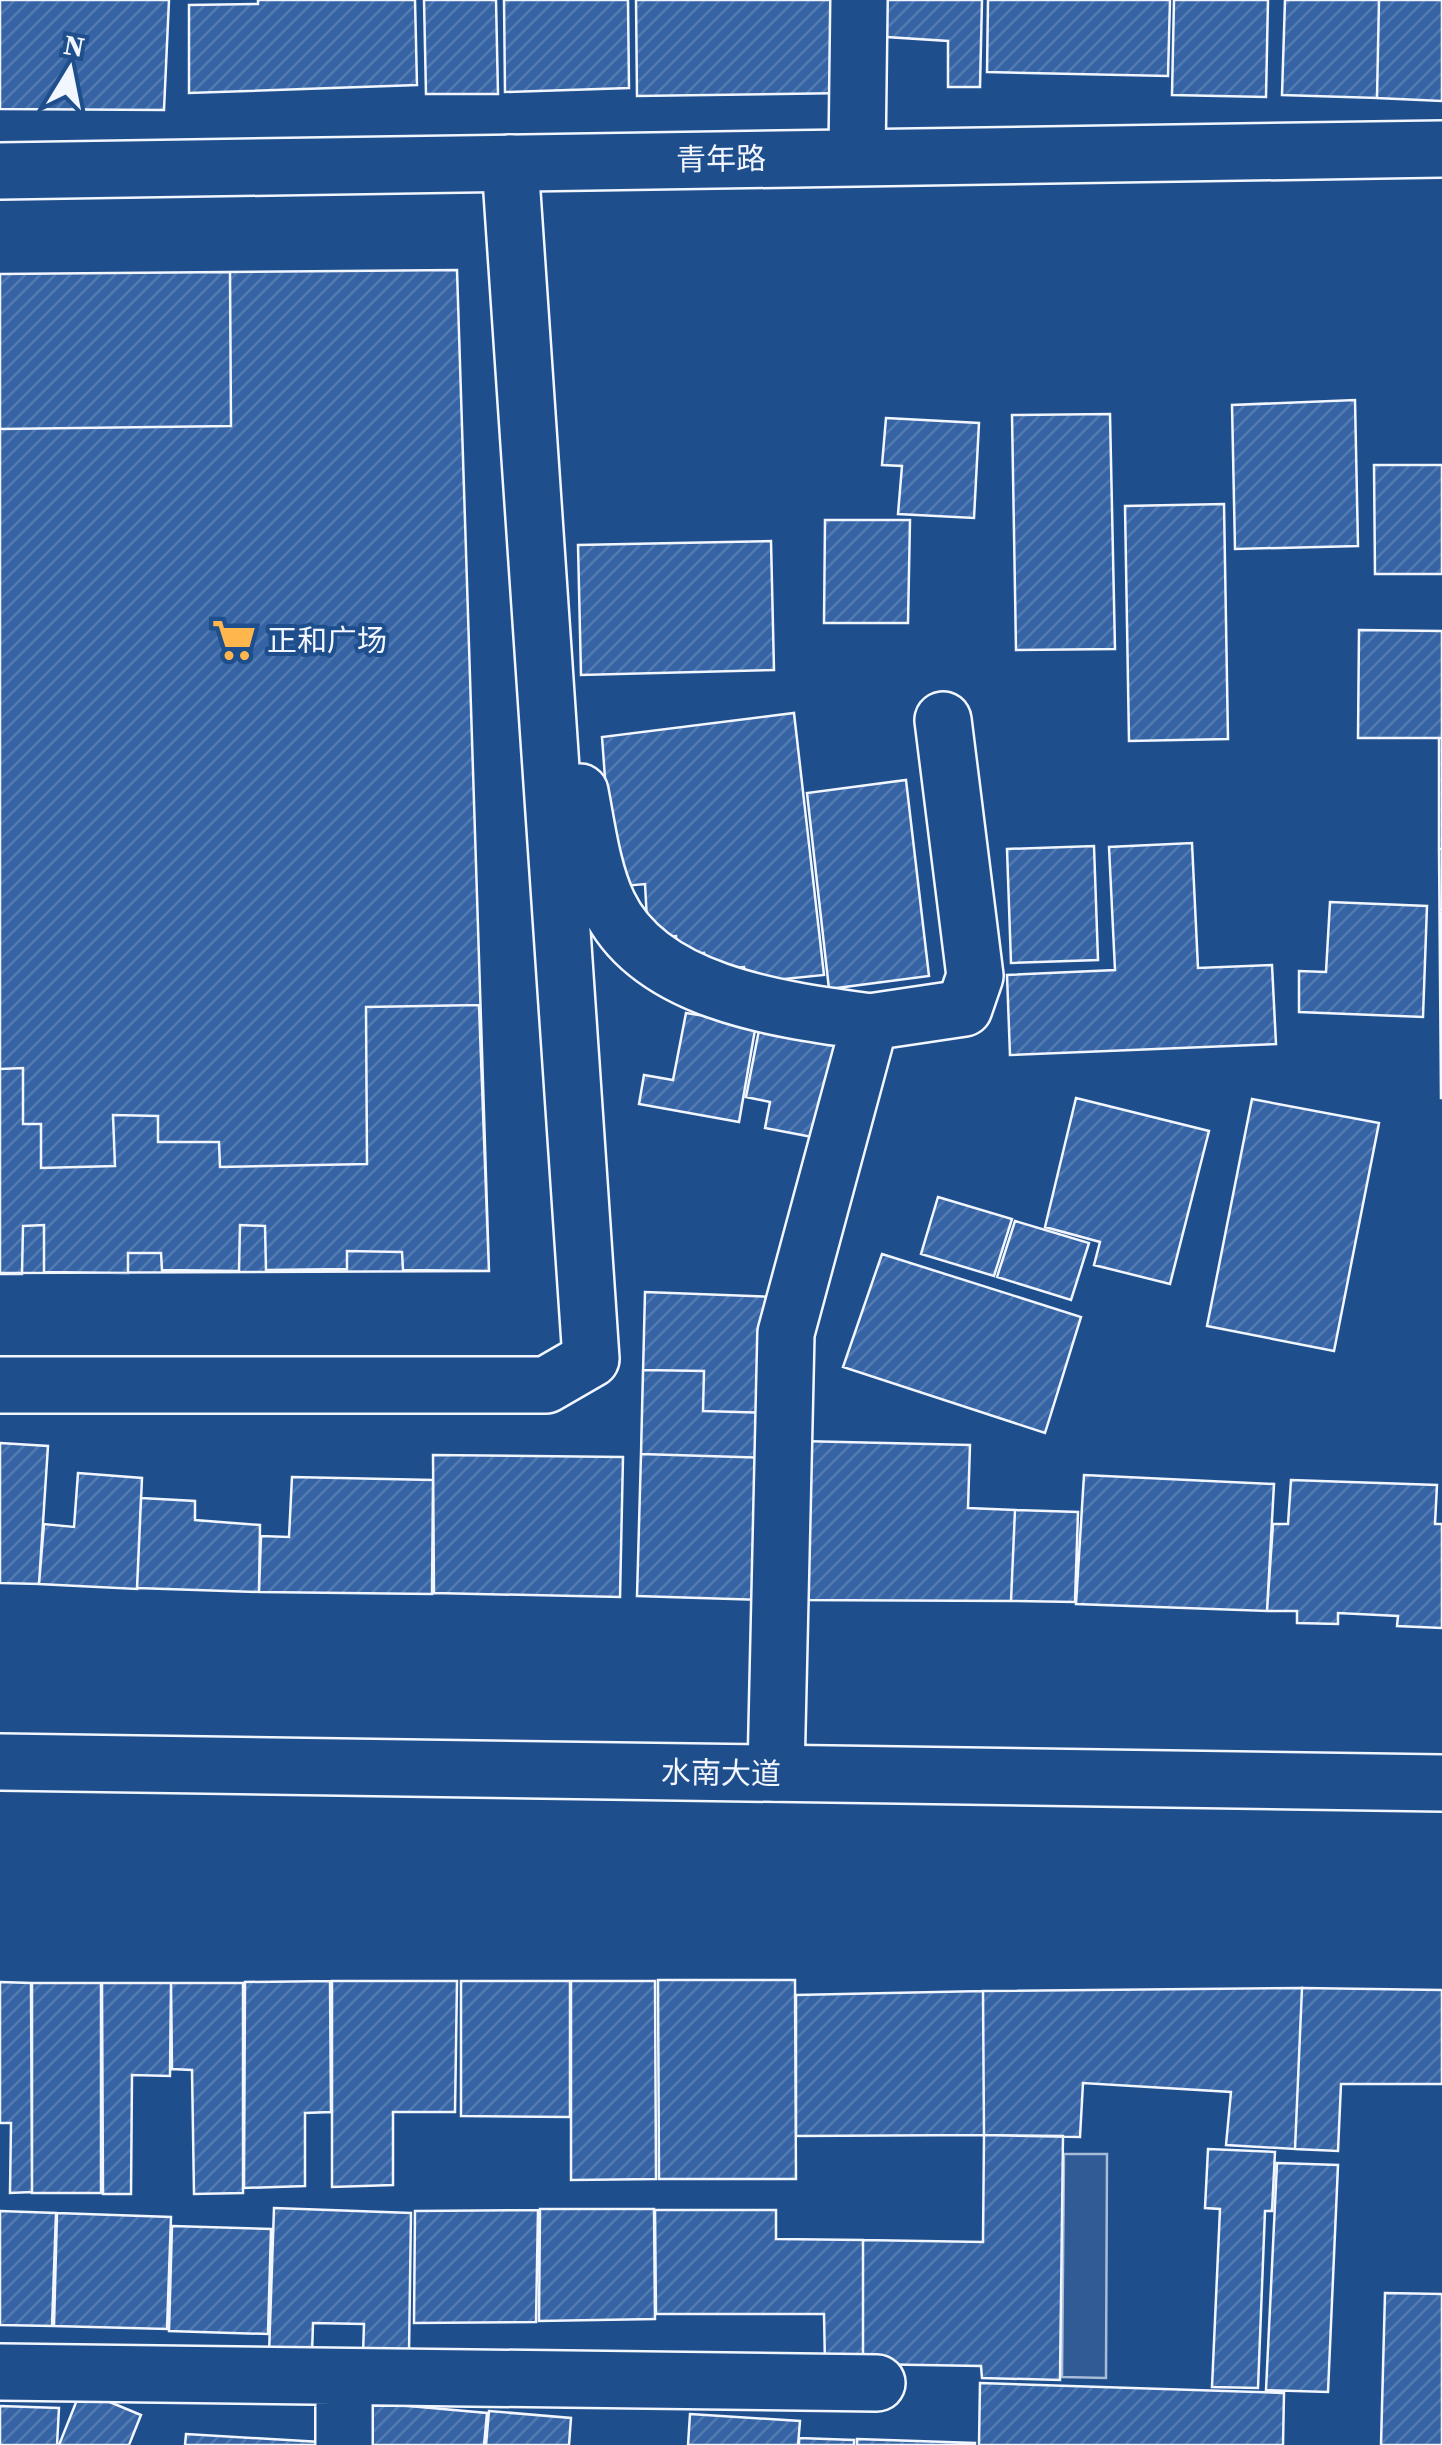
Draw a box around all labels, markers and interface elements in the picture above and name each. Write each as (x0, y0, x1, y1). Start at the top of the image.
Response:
north arrow (20, 20, 120, 120)
text: N (61, 25, 88, 66)
street label: 青年路 (676, 138, 766, 180)
supermarket icon: 正和广场 (210, 616, 258, 664)
place label: 正和广场 (267, 620, 387, 661)
street label: 水南大道 (661, 1751, 781, 1795)

